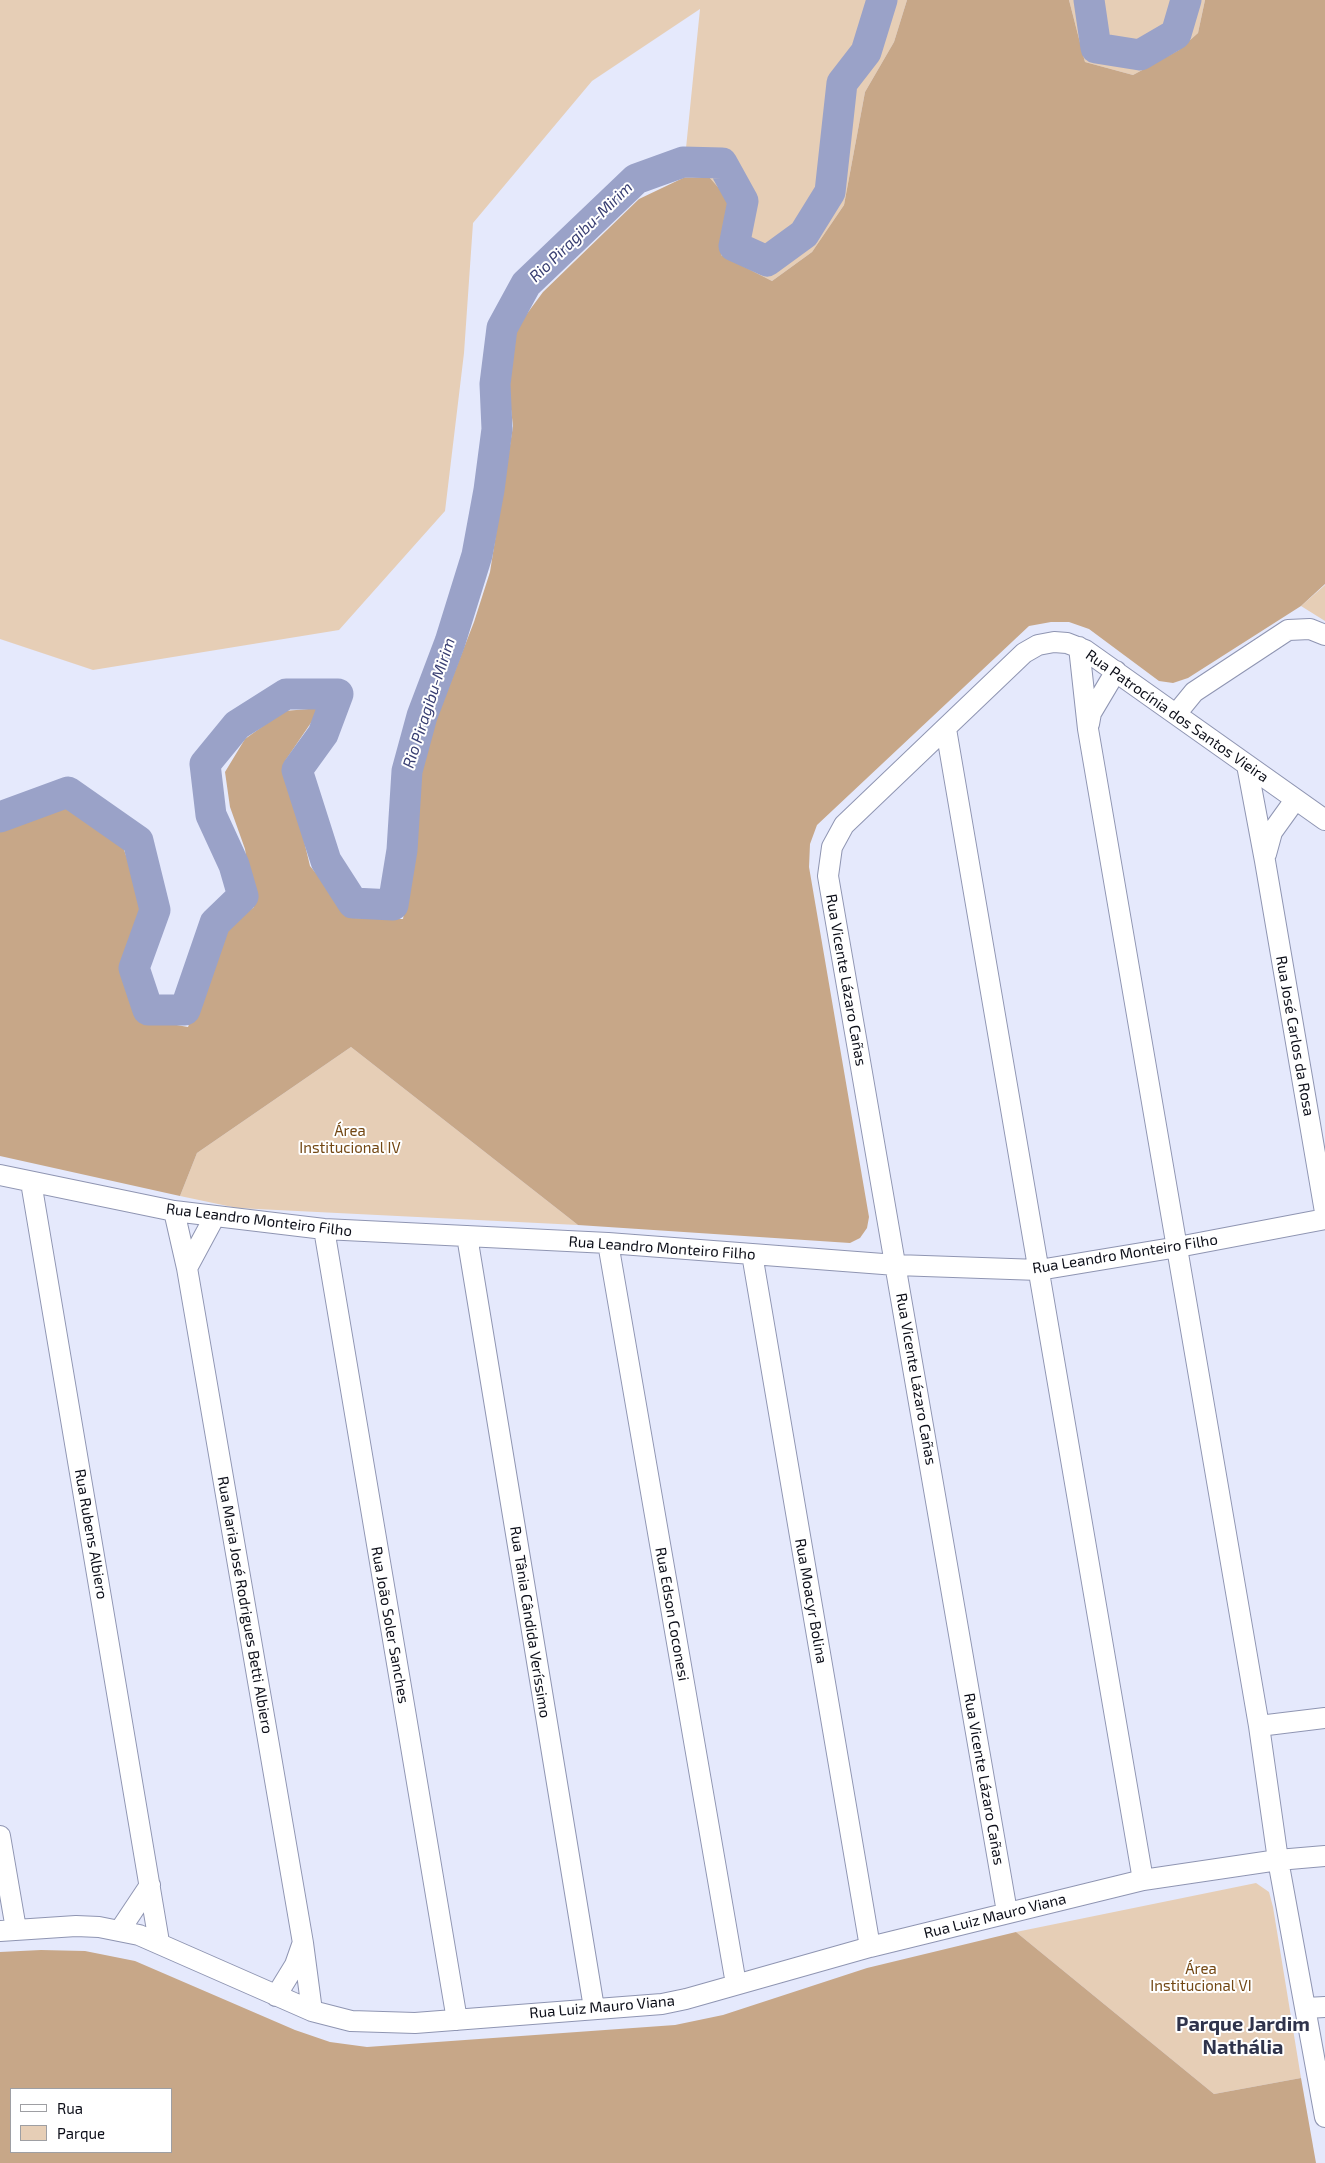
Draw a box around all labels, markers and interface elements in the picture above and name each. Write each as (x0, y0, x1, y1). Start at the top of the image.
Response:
water label: Rio Piragibu-Mirim (525, 178, 637, 286)
water label: Rio Piragibu-Mirim (399, 635, 459, 771)
street label: Rua Patrocínia dos Santos Vieira (1082, 646, 1272, 786)
street label: Rua Vicente Lázaro Cañas (822, 893, 870, 1067)
street label: Rua José Carlos da Rosa (1272, 954, 1318, 1118)
park label: Área Institucional IV (299, 1122, 401, 1157)
street label: Rua Leandro Monteiro Filho (165, 1200, 353, 1240)
street label: Rua Leandro Monteiro Filho (1031, 1230, 1219, 1278)
street label: Rua Leandro Monteiro Filho (568, 1232, 756, 1264)
street label: Rua Vicente Lázaro Cañas (892, 1292, 940, 1466)
street label: Rua Rubens Albiero (71, 1467, 111, 1601)
street label: Rua Maria José Rodrigues Betti Albiero (213, 1475, 277, 1735)
street label: Rua Tânia Cândida Veríssimo (506, 1525, 554, 1719)
street label: Rua Moacyr Bolina (791, 1537, 831, 1665)
street label: Rua João Soler Sanches (367, 1545, 413, 1705)
street label: Rua Edson Coconesi (651, 1546, 693, 1682)
street label: Rua Vicente Lázaro Cañas (960, 1692, 1008, 1866)
street label: Rua Luiz Mauro Viana (922, 1890, 1068, 1942)
park label: Área Institucional VI (1150, 1960, 1252, 1995)
street label: Rua Luiz Mauro Viana (528, 1992, 676, 2022)
district label: Parque Jardim Nathália (1176, 2012, 1310, 2059)
legend (10, 2088, 172, 2153)
text: Rua (57, 2099, 83, 2117)
text: Parque (57, 2124, 105, 2142)

